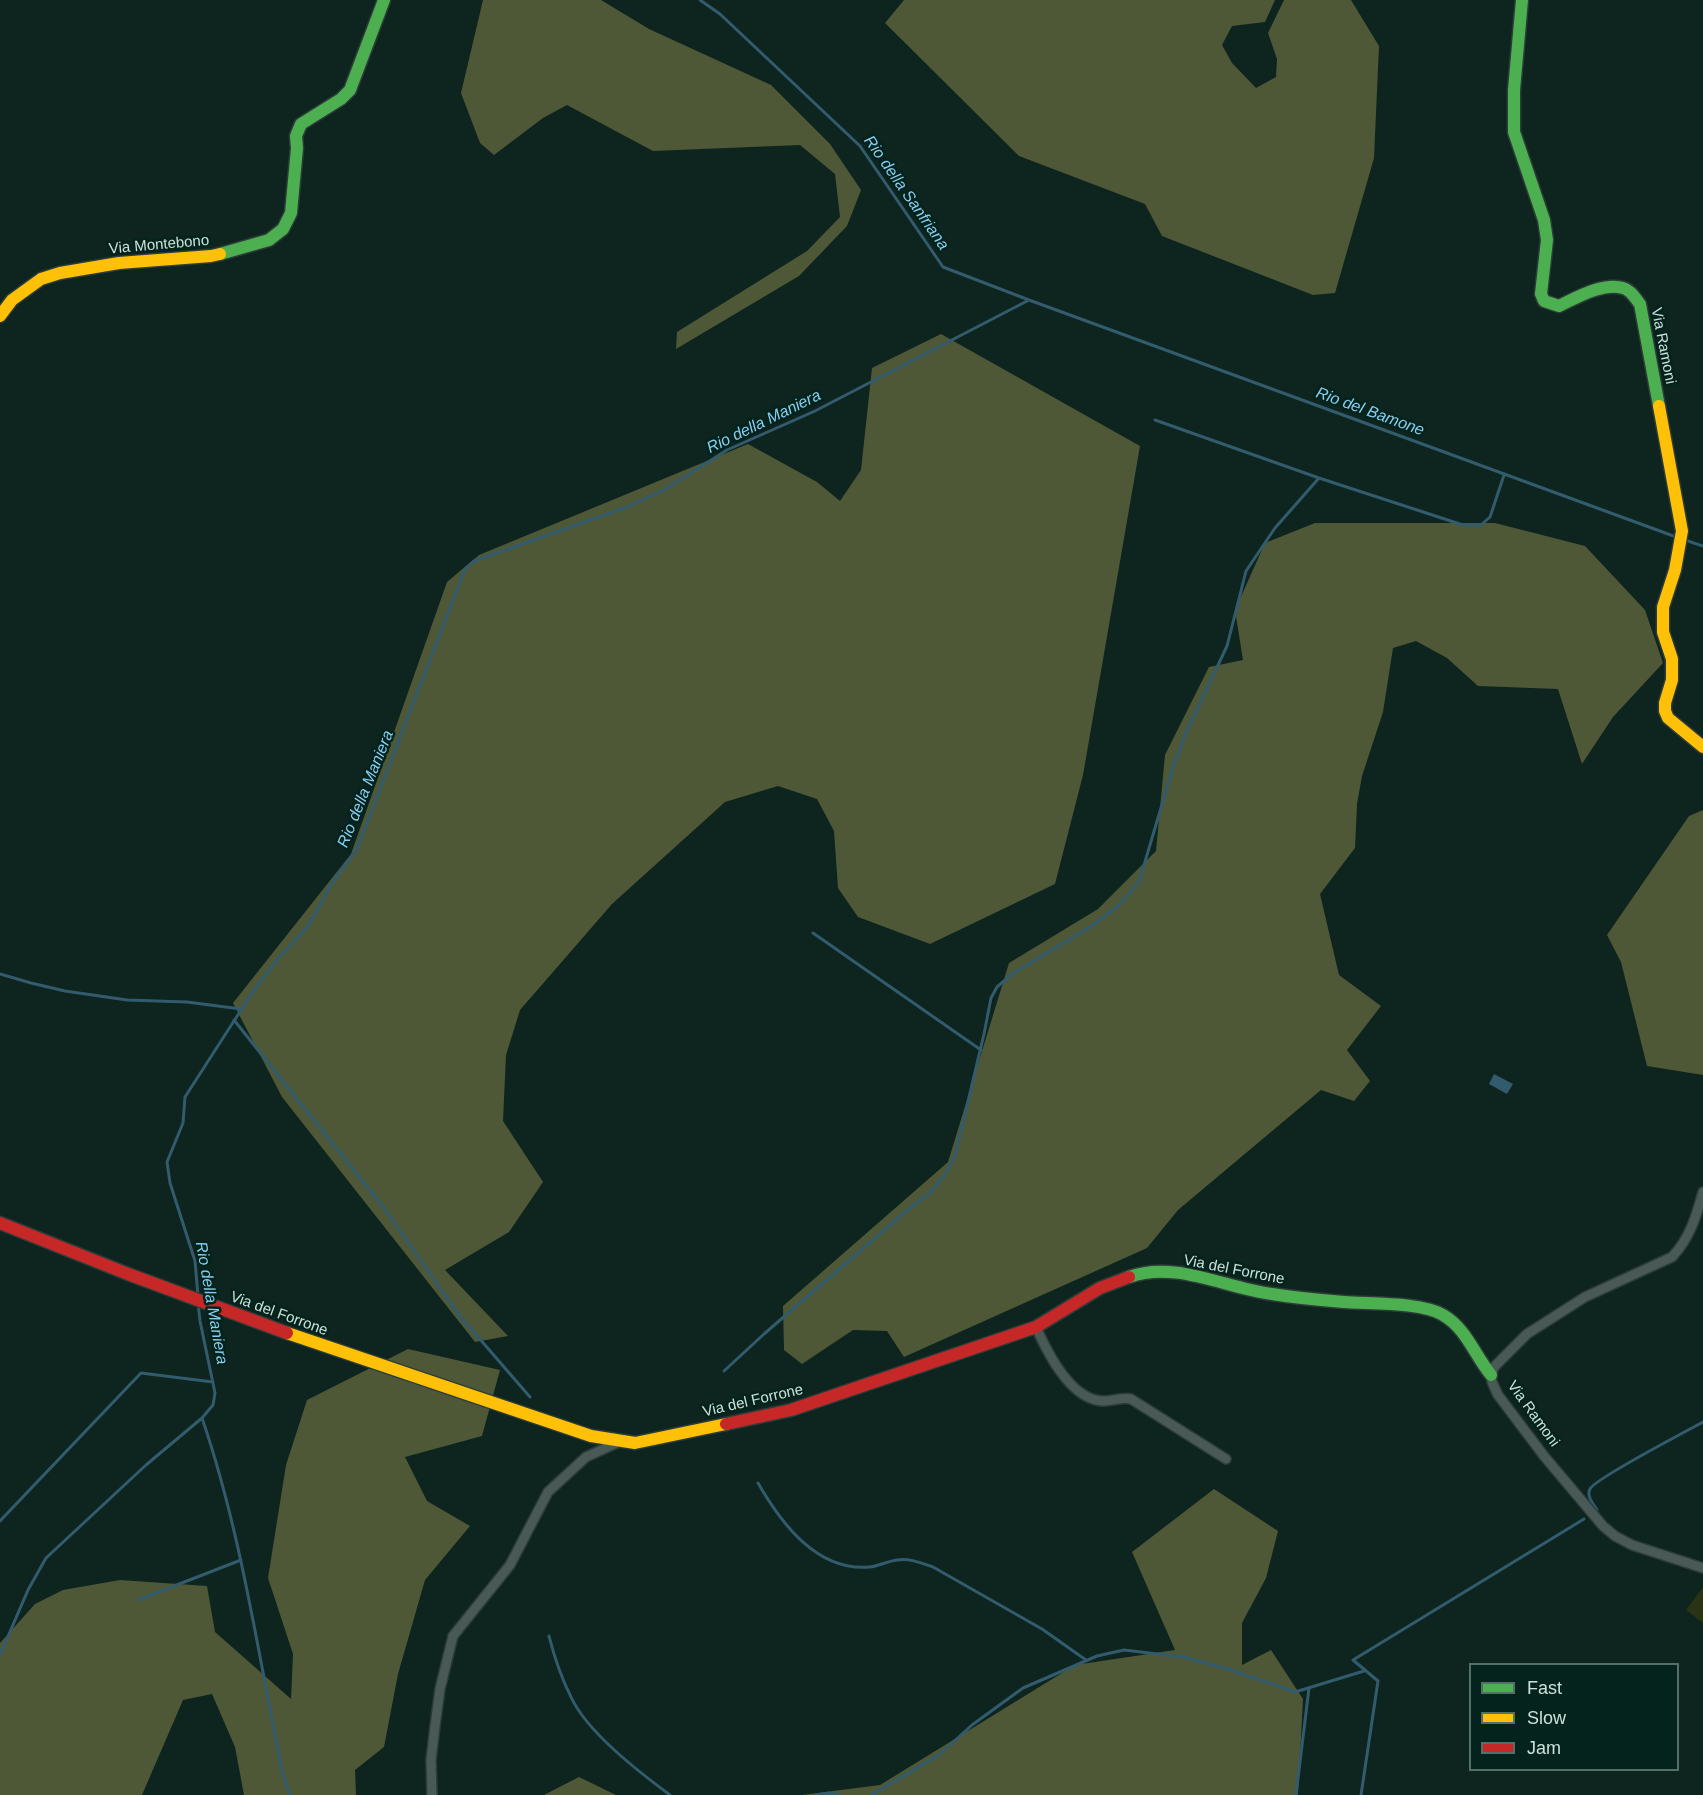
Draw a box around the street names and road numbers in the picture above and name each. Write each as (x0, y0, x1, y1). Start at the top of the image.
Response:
street label: Via Montebono (108, 232, 210, 258)
street label: Via Ramoni (1647, 306, 1679, 386)
street label: Via del Forrone (1182, 1251, 1286, 1289)
street label: Via del Forrone (228, 1288, 330, 1340)
street label: Via Ramoni (1503, 1377, 1563, 1451)
street label: Via del Forrone (701, 1381, 805, 1421)

